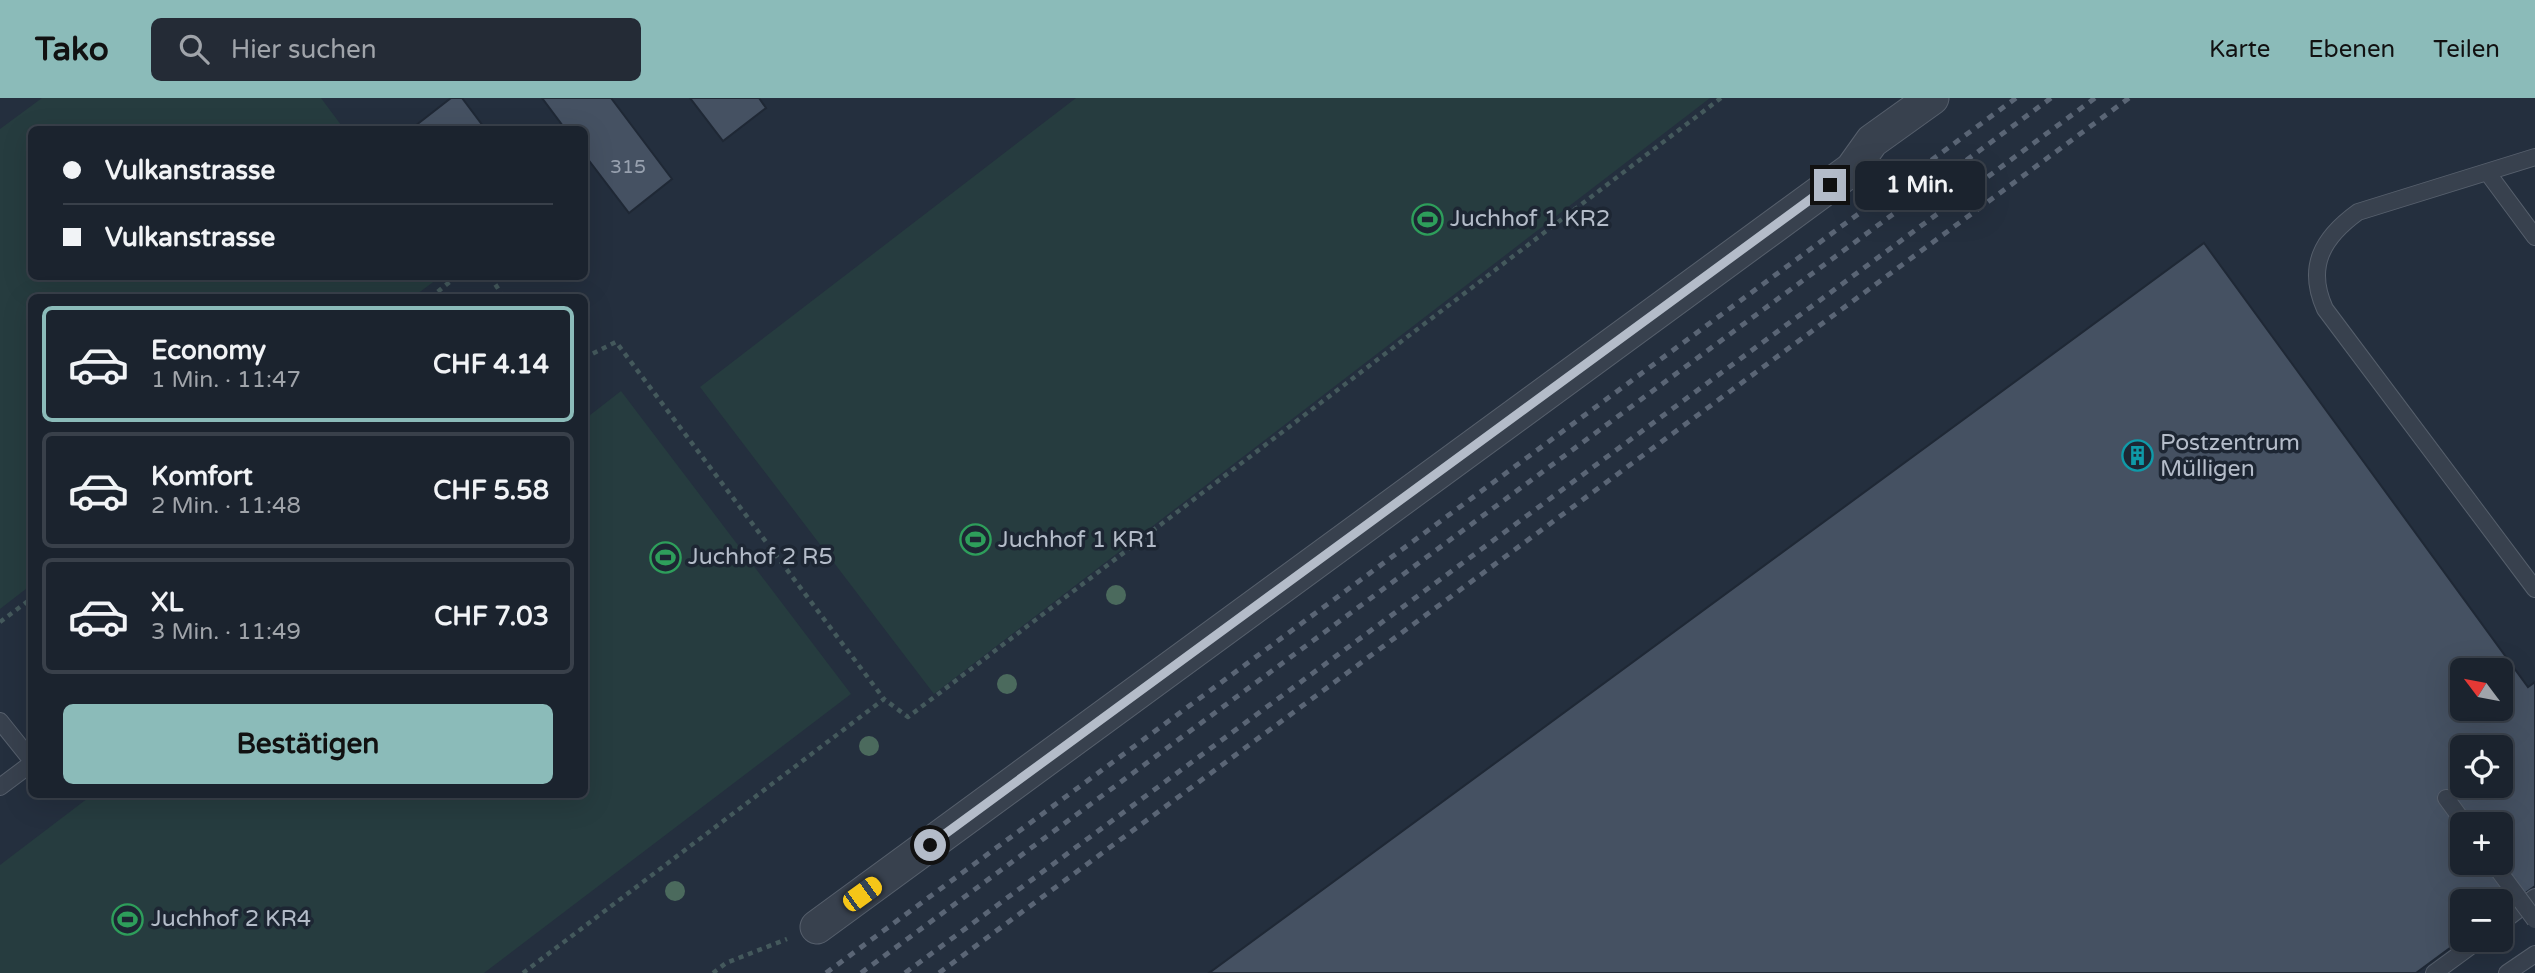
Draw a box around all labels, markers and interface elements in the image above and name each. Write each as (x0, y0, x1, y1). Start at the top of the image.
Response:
search box (151, 18, 641, 81)
text: Tako (35, 30, 109, 69)
icon: search (175, 30, 213, 68)
text: Hier suchen (231, 34, 377, 65)
text: Karte (2209, 35, 2270, 64)
text: Ebenen (2308, 35, 2395, 64)
text: Teilen (2433, 35, 2500, 64)
text: Vulkanstrasse (105, 155, 275, 186)
house number: 315 (610, 156, 646, 178)
callout: 1 Min. (1854, 160, 1984, 210)
route end (1814, 169, 1846, 201)
text: 1 Min. (1886, 171, 1954, 199)
sports icon: Juchhof 1 KR2 (1410, 202, 1444, 236)
place label: Juchhof 1 KR2 (1450, 205, 1610, 233)
text: Vulkanstrasse (105, 222, 275, 253)
icon: car (67, 333, 130, 396)
text: Economy (151, 335, 266, 366)
text: CHF 4.14 (433, 349, 549, 380)
text: 1 Min. · 11:47 (151, 366, 301, 394)
place label: Postzentrum Mülligen (2160, 429, 2300, 483)
building icon: Postzentrum Mülligen (2120, 439, 2154, 473)
icon: car (67, 459, 130, 522)
text: Komfort (151, 461, 253, 492)
text: CHF 5.58 (433, 475, 549, 506)
text: 2 Min. · 11:48 (151, 492, 301, 520)
sports icon: Juchhof 1 KR1 (958, 523, 992, 557)
place label: Juchhof 1 KR1 (998, 526, 1158, 554)
sports icon: Juchhof 2 R5 (648, 540, 682, 574)
place label: Juchhof 2 R5 (688, 543, 833, 571)
icon: car (67, 585, 130, 648)
text: XL (151, 587, 183, 618)
text: CHF 7.03 (434, 601, 549, 632)
text: 3 Min. · 11:49 (151, 618, 301, 646)
north arrow (2450, 658, 2513, 721)
map controls (2450, 658, 2513, 952)
button: Bestätigen (63, 704, 553, 784)
button: locate (2450, 735, 2513, 798)
button: + (2450, 812, 2513, 875)
route start (914, 829, 946, 861)
car (839, 873, 886, 915)
button: − (2450, 889, 2513, 952)
sports icon: Juchhof 2 KR4 (111, 902, 145, 936)
place label: Juchhof 2 KR4 (151, 905, 311, 933)

